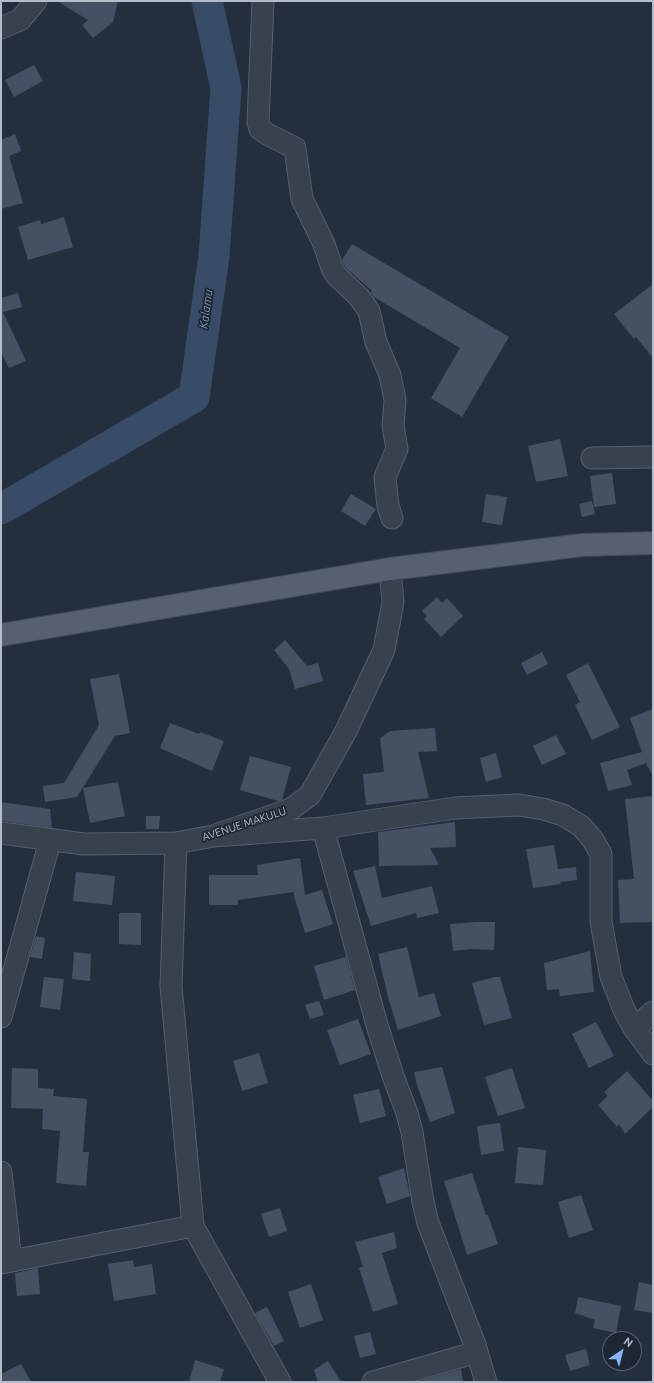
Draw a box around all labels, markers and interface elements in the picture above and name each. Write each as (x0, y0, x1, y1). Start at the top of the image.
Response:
water label: Kalamu (196, 288, 216, 330)
street label: AVENUE MAKULU (200, 804, 288, 844)
north arrow (602, 1331, 642, 1371)
text: N (622, 1335, 635, 1349)

